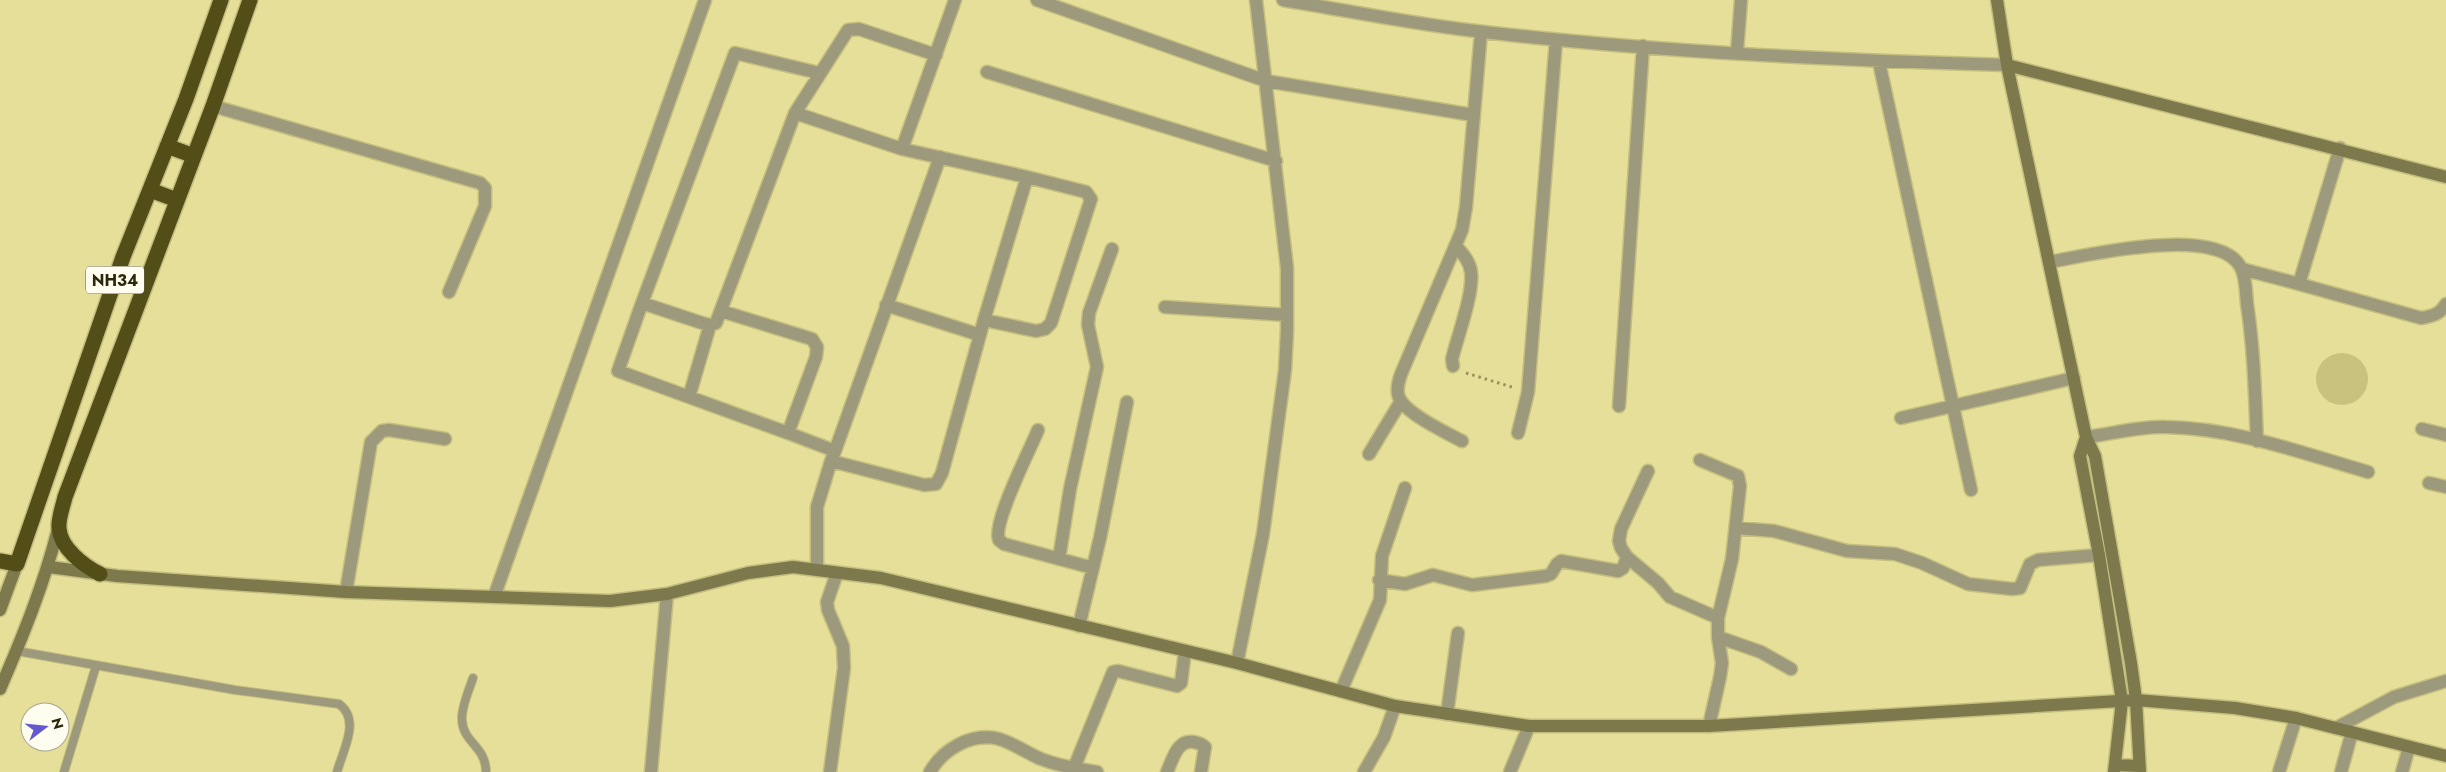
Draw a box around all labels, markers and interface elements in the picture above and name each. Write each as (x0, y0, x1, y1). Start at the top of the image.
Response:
road number: NH34 (86, 266, 144, 294)
north arrow (20, 702, 70, 752)
text: N (46, 715, 69, 732)

